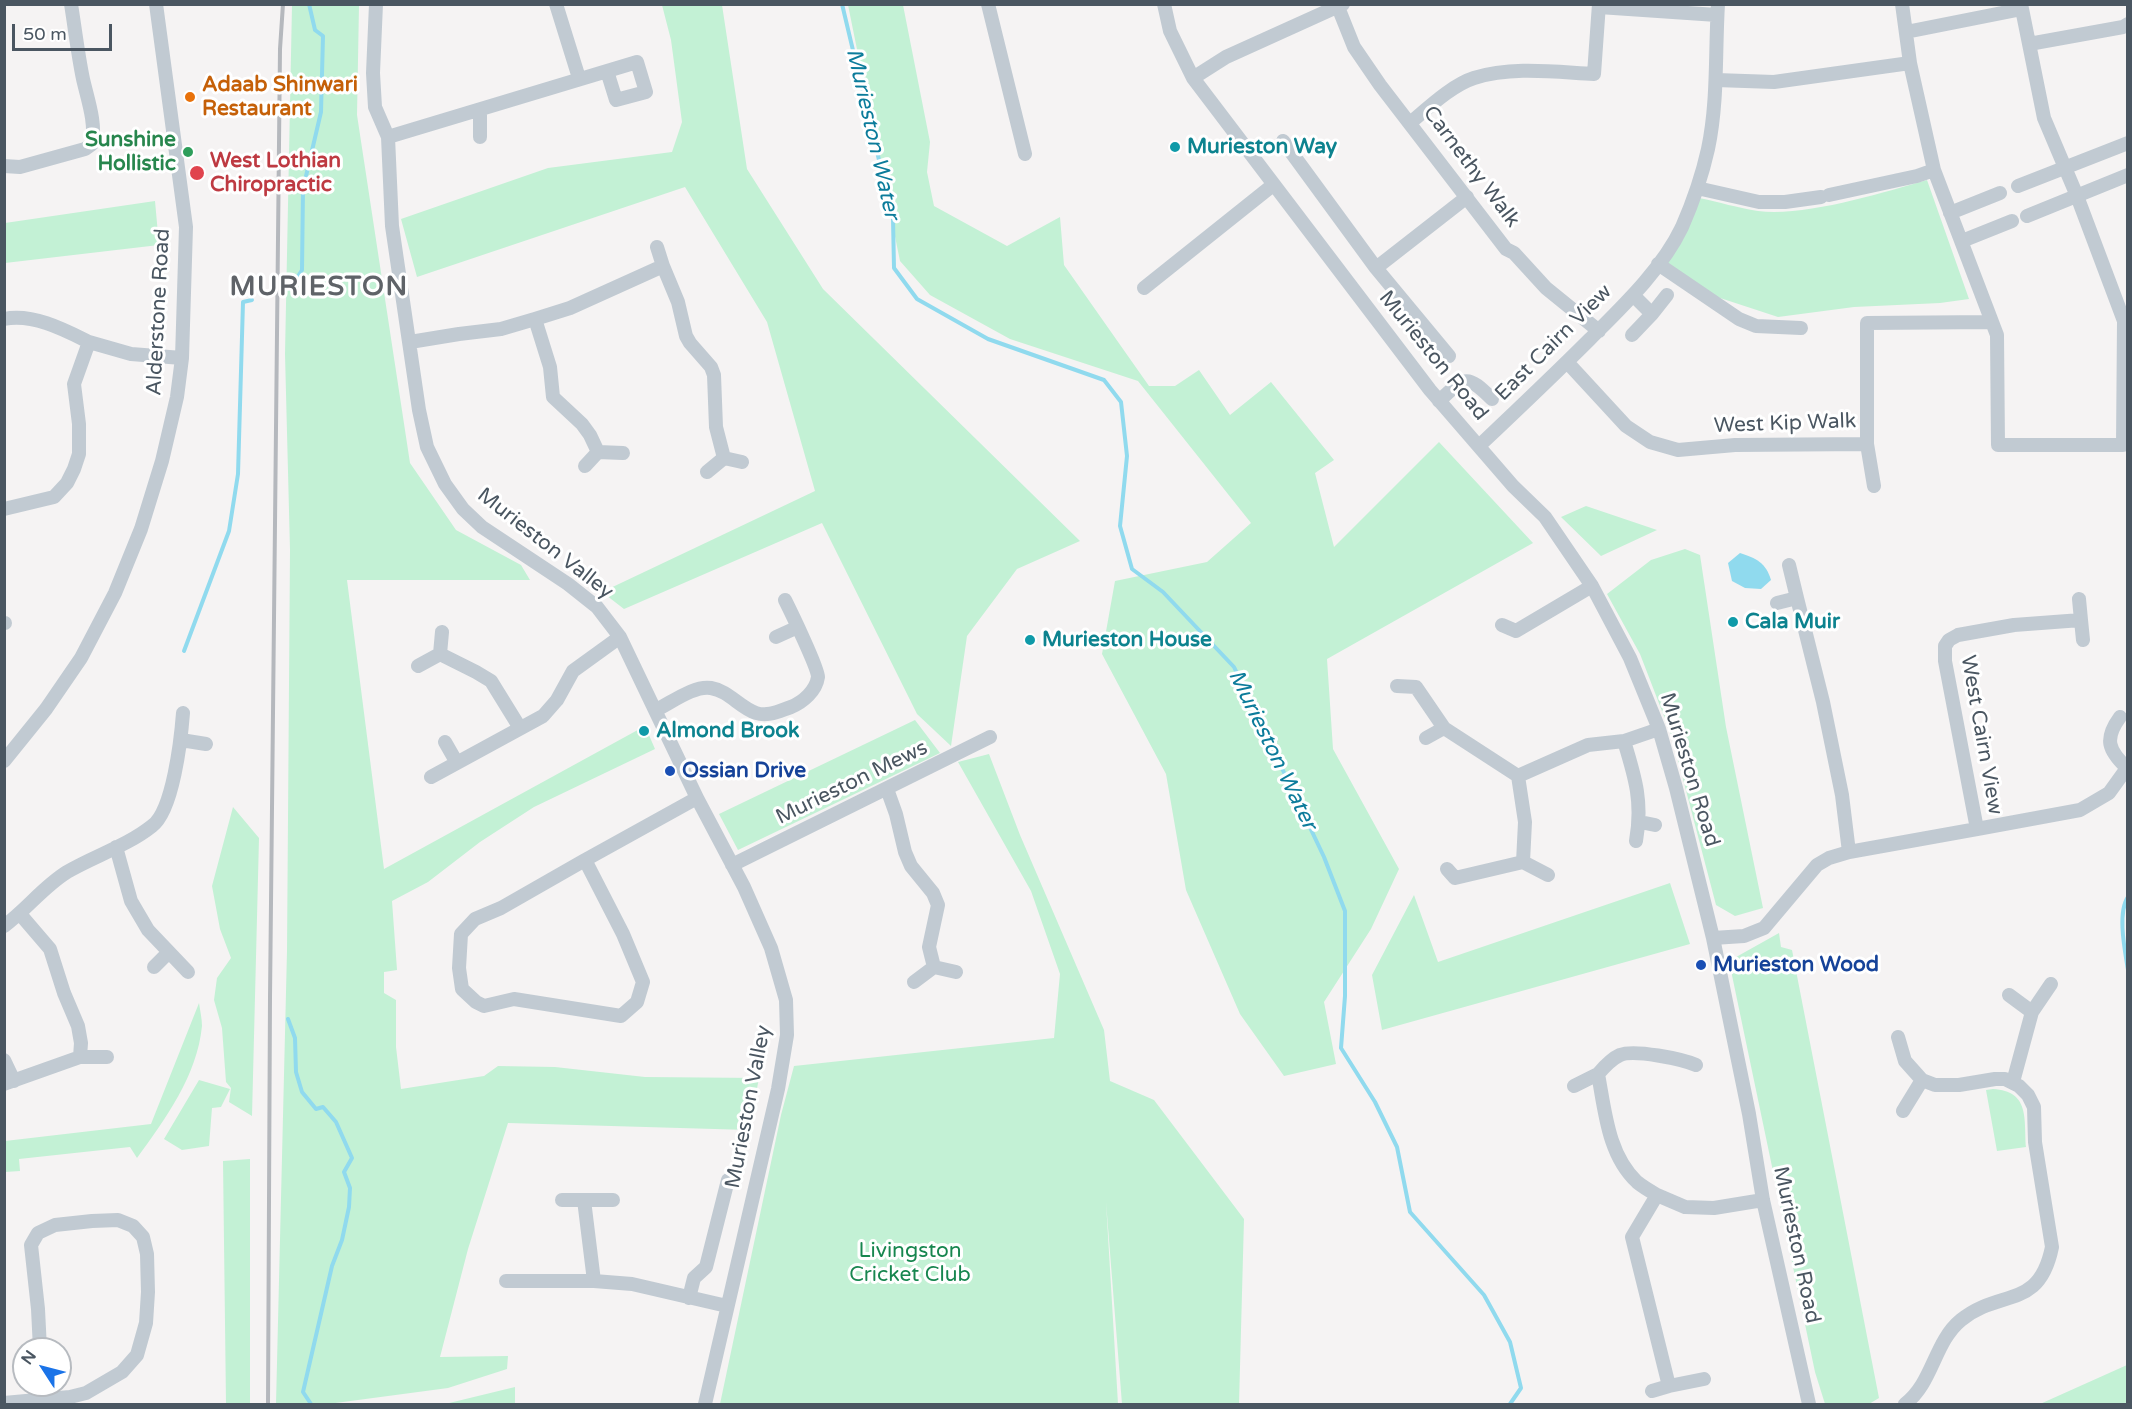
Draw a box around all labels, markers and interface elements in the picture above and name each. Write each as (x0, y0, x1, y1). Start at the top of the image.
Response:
scale bar (15, 12, 116, 50)
text: 50 m (23, 23, 67, 45)
water label: Murieston Water (840, 46, 904, 222)
place label: Adaab Shinwari Restaurant (202, 72, 358, 122)
marker: Adaab Shinwari Restaurant (183, 90, 197, 104)
street label: Carnethy Walk (1417, 101, 1525, 233)
place label: Sunshine Hollistic (85, 127, 176, 177)
place label: Murieston Way (1187, 134, 1337, 160)
marker: Murieston Way (1168, 140, 1182, 154)
marker: Sunshine Hollistic (181, 145, 195, 159)
place label: West Lothian Chiropractic (210, 148, 341, 198)
marker: West Lothian Chiropractic (188, 164, 206, 182)
street label: Alderstone Road (142, 228, 176, 396)
district label: MURIESTON (229, 272, 409, 304)
street label: East Cairn View (1490, 279, 1618, 407)
street label: Murieston Road (1373, 286, 1493, 426)
street label: West Kip Walk (1713, 409, 1857, 439)
street label: Murieston Valley (472, 483, 618, 605)
place label: Cala Muir (1745, 609, 1840, 635)
marker: Cala Muir (1726, 615, 1740, 629)
place label: Murieston House (1042, 627, 1212, 653)
marker: Murieston House (1023, 633, 1037, 647)
street label: West Cairn View (1955, 653, 2007, 817)
water label: Murieston Water (1222, 666, 1322, 834)
street label: Murieston Road (1654, 690, 1724, 850)
place label: Almond Brook (656, 718, 799, 744)
marker: Almond Brook (637, 724, 651, 738)
street label: Murieston Mews (772, 735, 932, 831)
place label: Ossian Drive (682, 758, 806, 784)
marker: Ossian Drive (663, 764, 677, 778)
place label: Murieston Wood (1713, 952, 1879, 978)
marker: Murieston Wood (1694, 958, 1708, 972)
street label: Murieston Valley (721, 1023, 777, 1191)
street label: Murieston Road (1767, 1164, 1825, 1326)
park label: Livingston Cricket Club (849, 1238, 971, 1288)
north arrow (12, 1337, 72, 1397)
text: N (17, 1347, 41, 1369)

